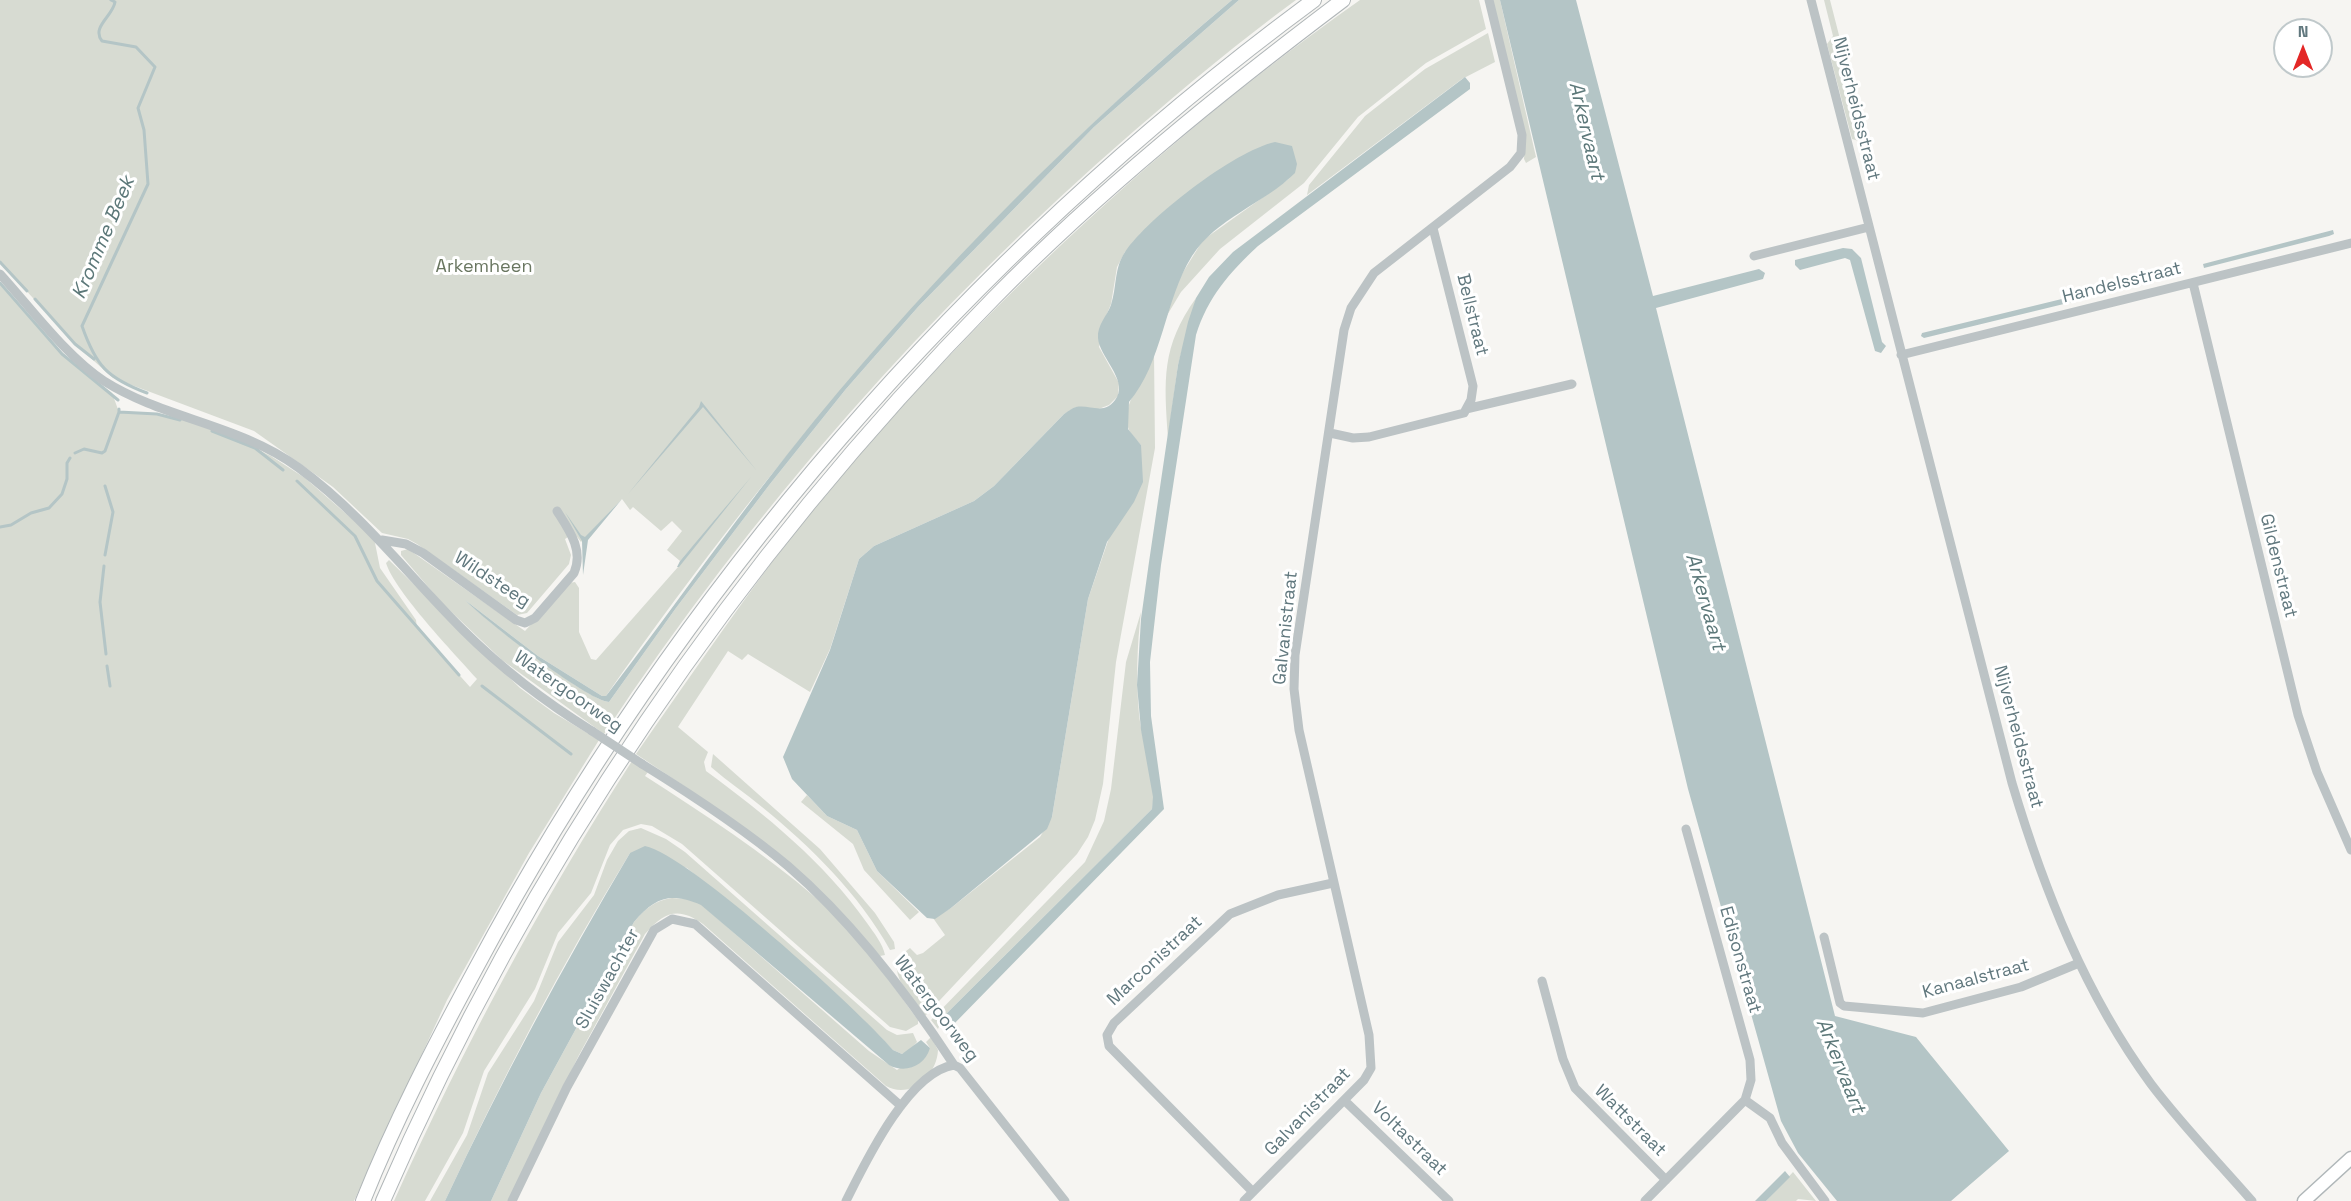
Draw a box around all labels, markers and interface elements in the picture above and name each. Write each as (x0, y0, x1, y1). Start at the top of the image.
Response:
north arrow (2273, 18, 2333, 78)
text: N (2298, 21, 2308, 42)
street label: Nijverheidsstraat (1828, 35, 1884, 183)
water label: Arkervaart (1563, 80, 1609, 182)
water label: Kromme Beek (67, 173, 141, 303)
park label: Arkemheen (436, 256, 532, 278)
street label: Handelsstraat (2060, 258, 2184, 308)
street label: Bellstraat (1451, 272, 1493, 358)
street label: Gildenstraat (2255, 512, 2301, 620)
street label: Wildsteeg (450, 547, 534, 613)
water label: Arkervaart (1680, 551, 1730, 653)
street label: Galvanistraat (1269, 570, 1303, 686)
street label: Watergoorweg (510, 647, 626, 737)
street label: Nijverheidsstraat (1989, 663, 2047, 811)
street label: Edisonstraat (1714, 904, 1766, 1016)
street label: Marconistraat (1103, 911, 1207, 1011)
street label: Sluiswachter (572, 925, 644, 1033)
street label: Watergoorweg (889, 952, 983, 1066)
street label: Kanaalstraat (1920, 954, 2032, 1004)
water label: Arkervaart (1810, 1015, 1870, 1117)
street label: Galvanistraat (1261, 1063, 1355, 1161)
street label: Wattstraat (1590, 1081, 1670, 1161)
street label: Voltastraat (1367, 1098, 1451, 1180)

